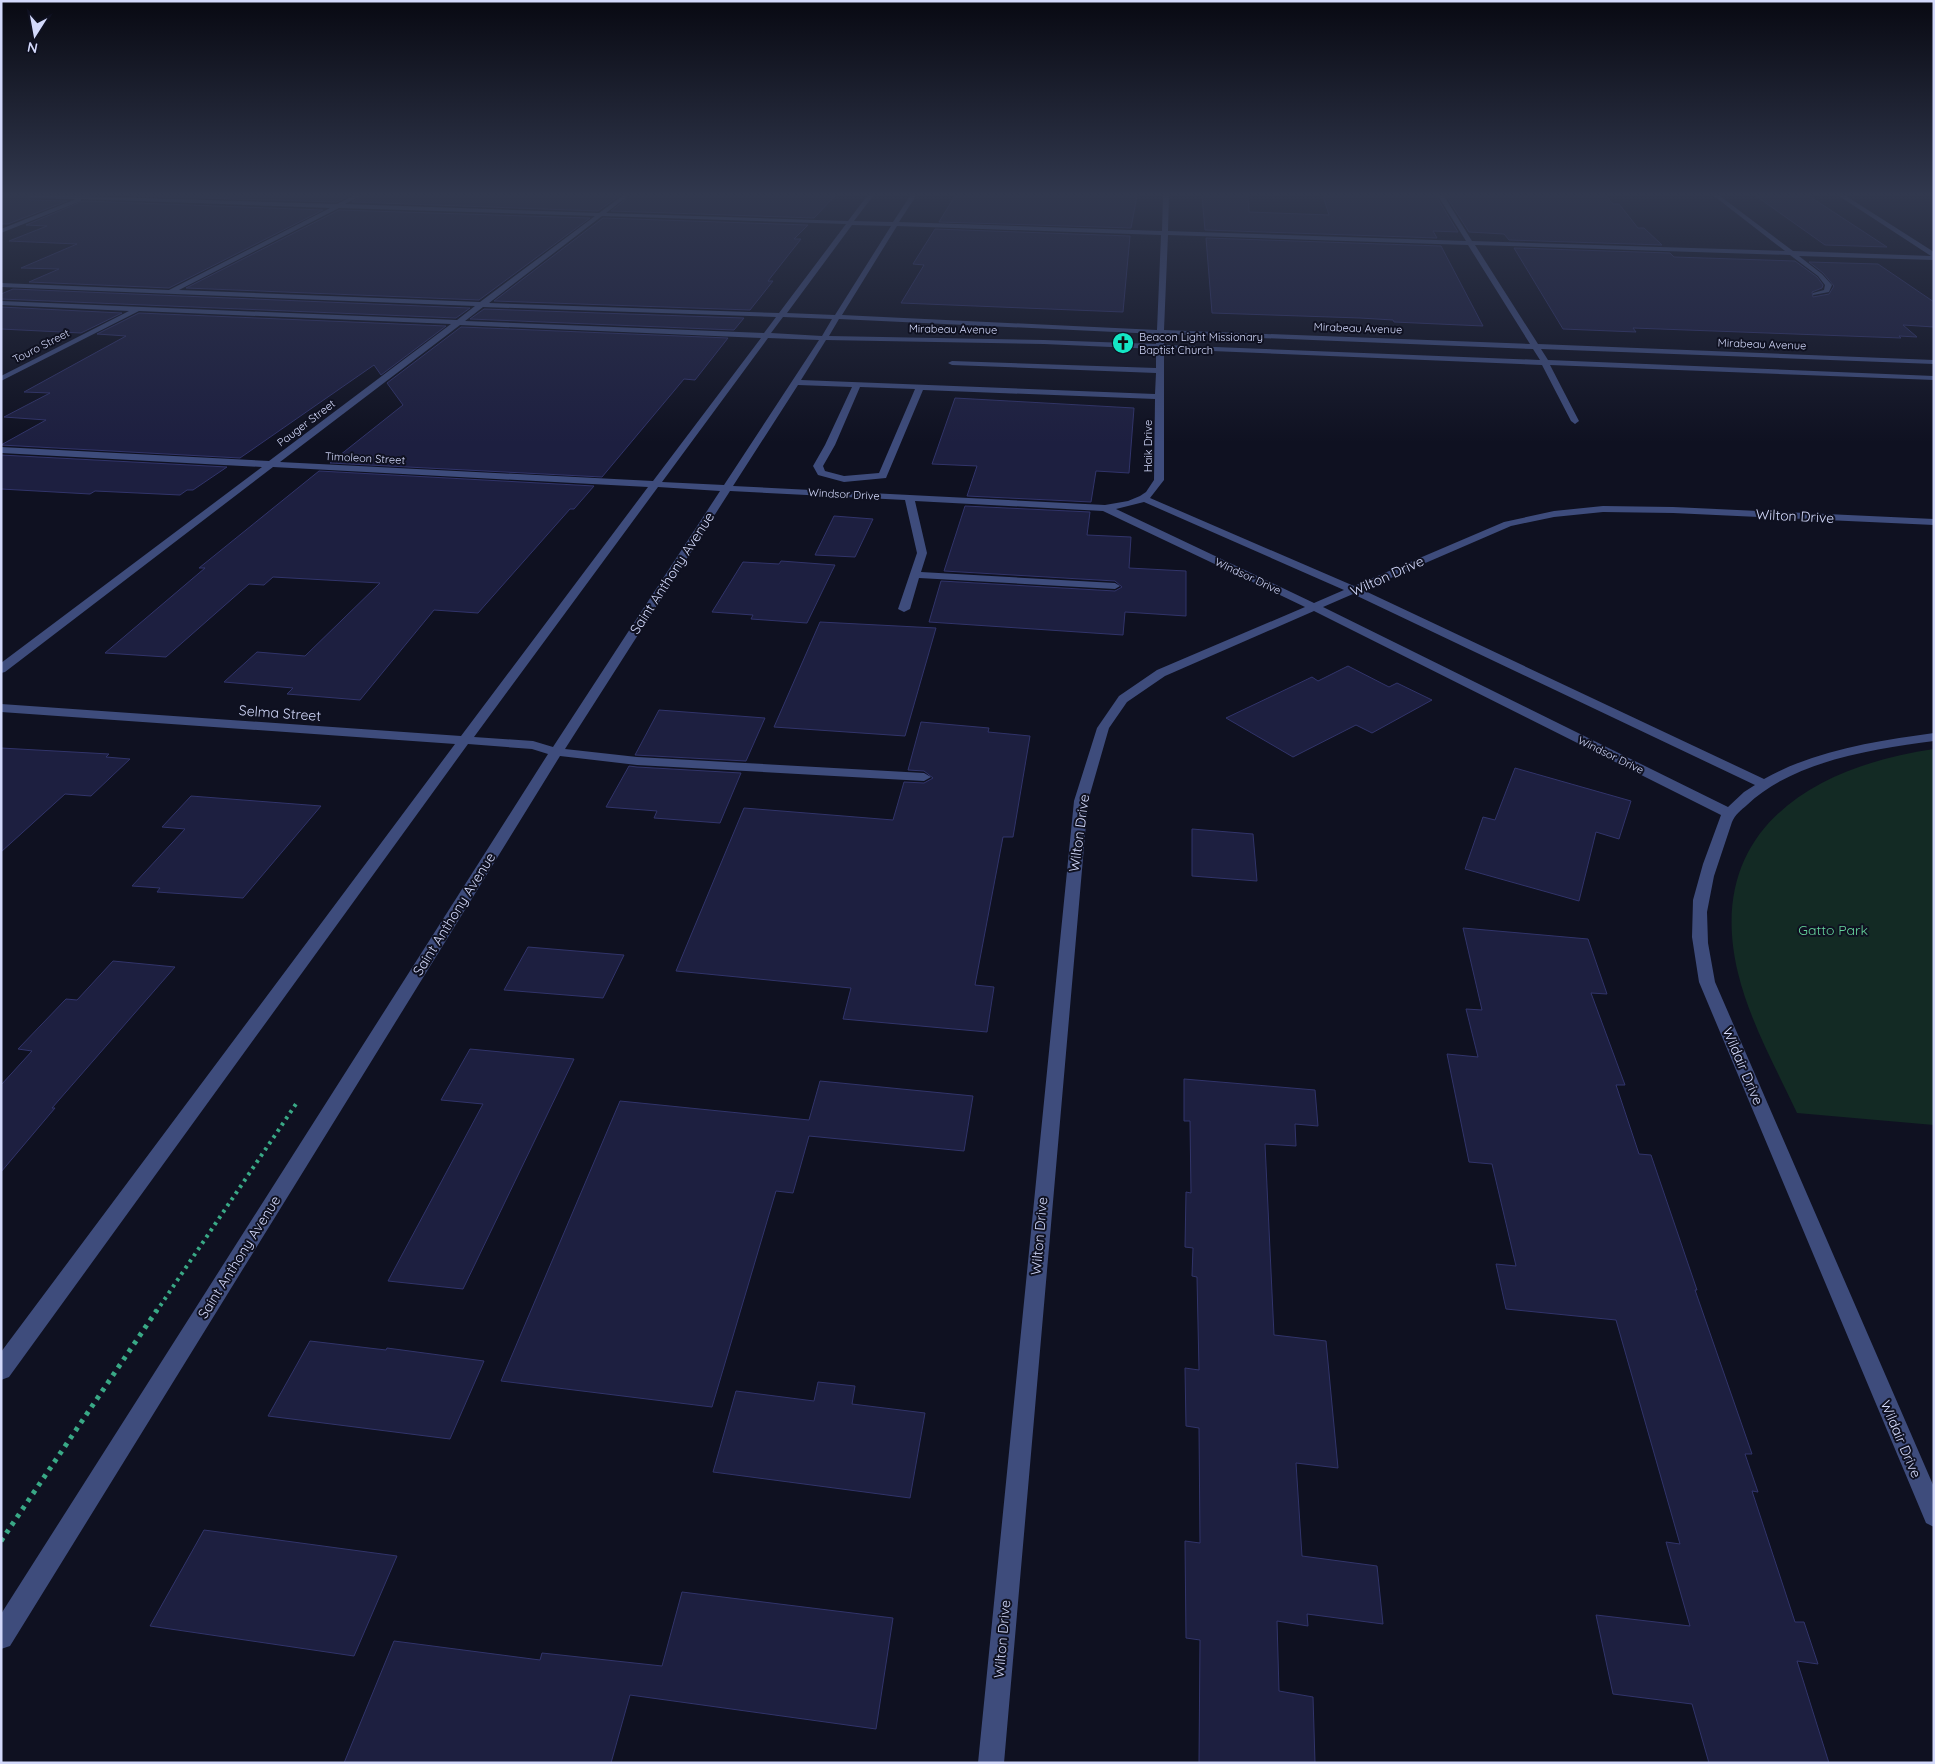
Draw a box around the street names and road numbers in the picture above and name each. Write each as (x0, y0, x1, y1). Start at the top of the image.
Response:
street label: Mirabeau Avenue (1313, 319, 1403, 337)
street label: Mirabeau Avenue (909, 321, 997, 337)
street label: Touro Street (10, 326, 72, 366)
street label: Mirabeau Avenue (1717, 335, 1807, 353)
street label: Pauger Street (274, 396, 338, 449)
street label: Haik Drive (1141, 420, 1155, 472)
street label: Timoleon Street (324, 449, 406, 467)
street label: Windsor Drive (808, 485, 880, 503)
street label: Wilton Drive (1755, 505, 1835, 527)
street label: Saint Anthony Avenue (626, 508, 718, 637)
street label: Wilton Drive (1348, 552, 1427, 600)
street label: Windsor Drive (1213, 555, 1283, 597)
street label: Selma Street (238, 701, 322, 725)
street label: Windsor Drive (1576, 733, 1646, 777)
street label: Wilton Drive (1065, 793, 1093, 873)
street label: Saint Anthony Avenue (409, 849, 499, 979)
street label: Wildair Drive (1719, 1025, 1767, 1108)
street label: Saint Anthony Avenue (194, 1192, 284, 1322)
street label: Wilton Drive (1027, 1196, 1051, 1276)
street label: Wildair Drive (1877, 1398, 1925, 1481)
street label: Wilton Drive (990, 1599, 1014, 1679)

